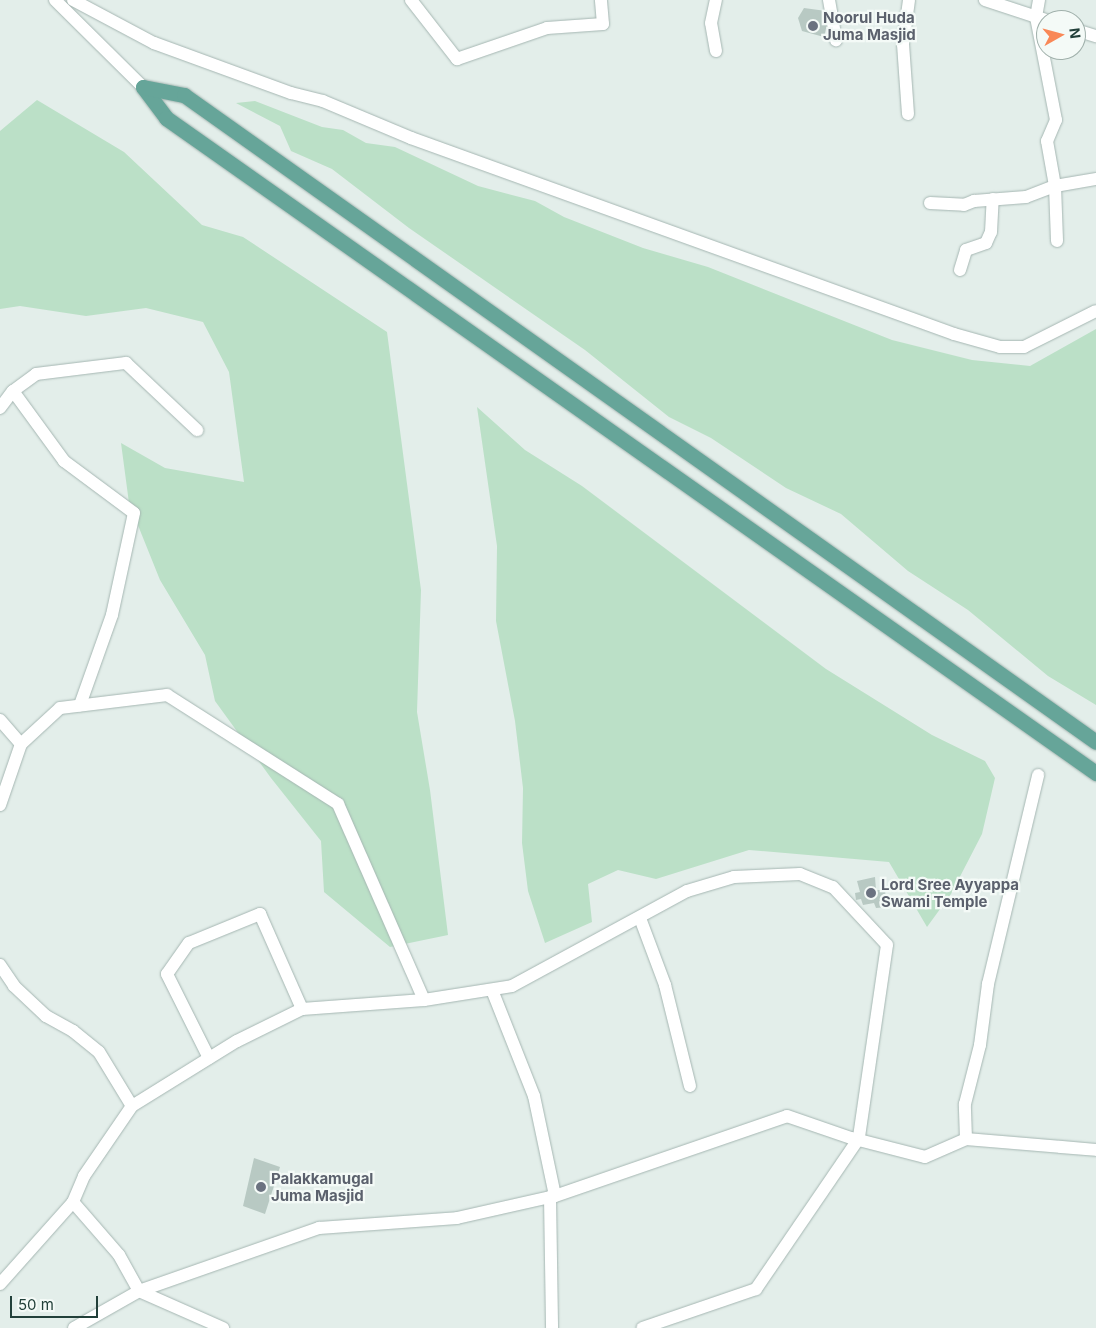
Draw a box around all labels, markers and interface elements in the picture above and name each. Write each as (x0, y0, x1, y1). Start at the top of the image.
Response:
place label: Noorul Huda Juma Masjid (823, 8, 916, 43)
north arrow (1036, 10, 1086, 60)
marker: Noorul Huda Juma Masjid (807, 20, 819, 32)
text: N (1066, 27, 1084, 40)
place label: Lord Sree Ayyappa Swami Temple (881, 875, 1019, 910)
marker: Lord Sree Ayyappa Swami Temple (865, 887, 877, 899)
place label: Palakkamugal Juma Masjid (271, 1169, 373, 1204)
marker: Palakkamugal Juma Masjid (255, 1181, 267, 1193)
scale bar (12, 1286, 100, 1318)
text: 50 m (18, 1295, 54, 1314)

